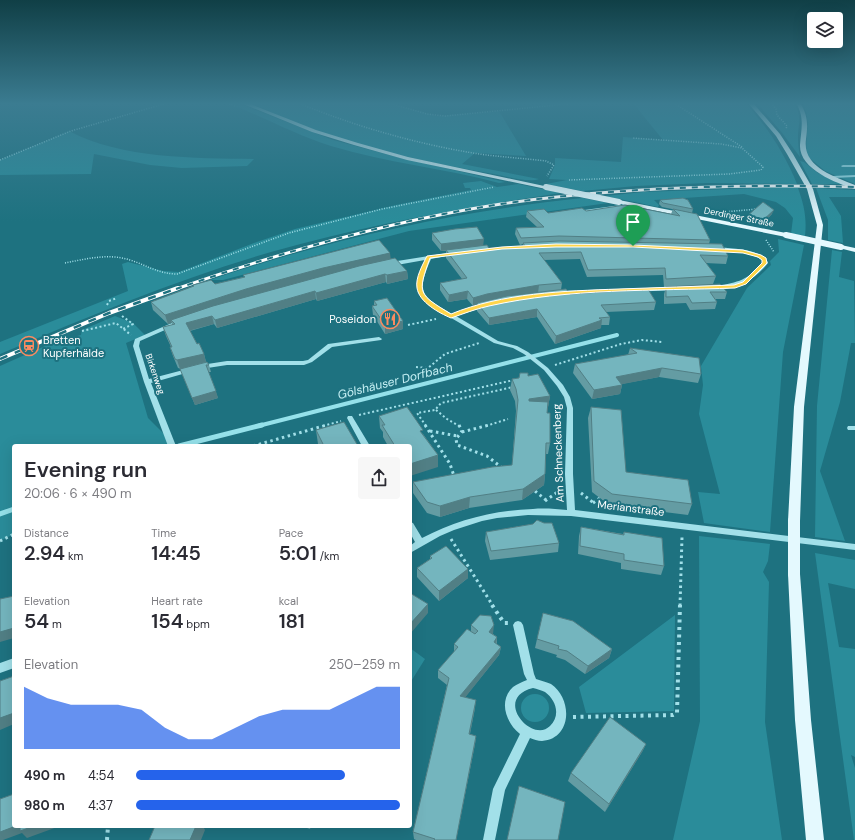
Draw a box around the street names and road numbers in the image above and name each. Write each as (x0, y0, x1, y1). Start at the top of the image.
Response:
street label: Derdinger Straße (703, 204, 775, 230)
street label: Birkenweg (142, 352, 168, 396)
street label: Am Schneckenberg (549, 403, 567, 503)
street label: Merianstraße (597, 497, 665, 519)

